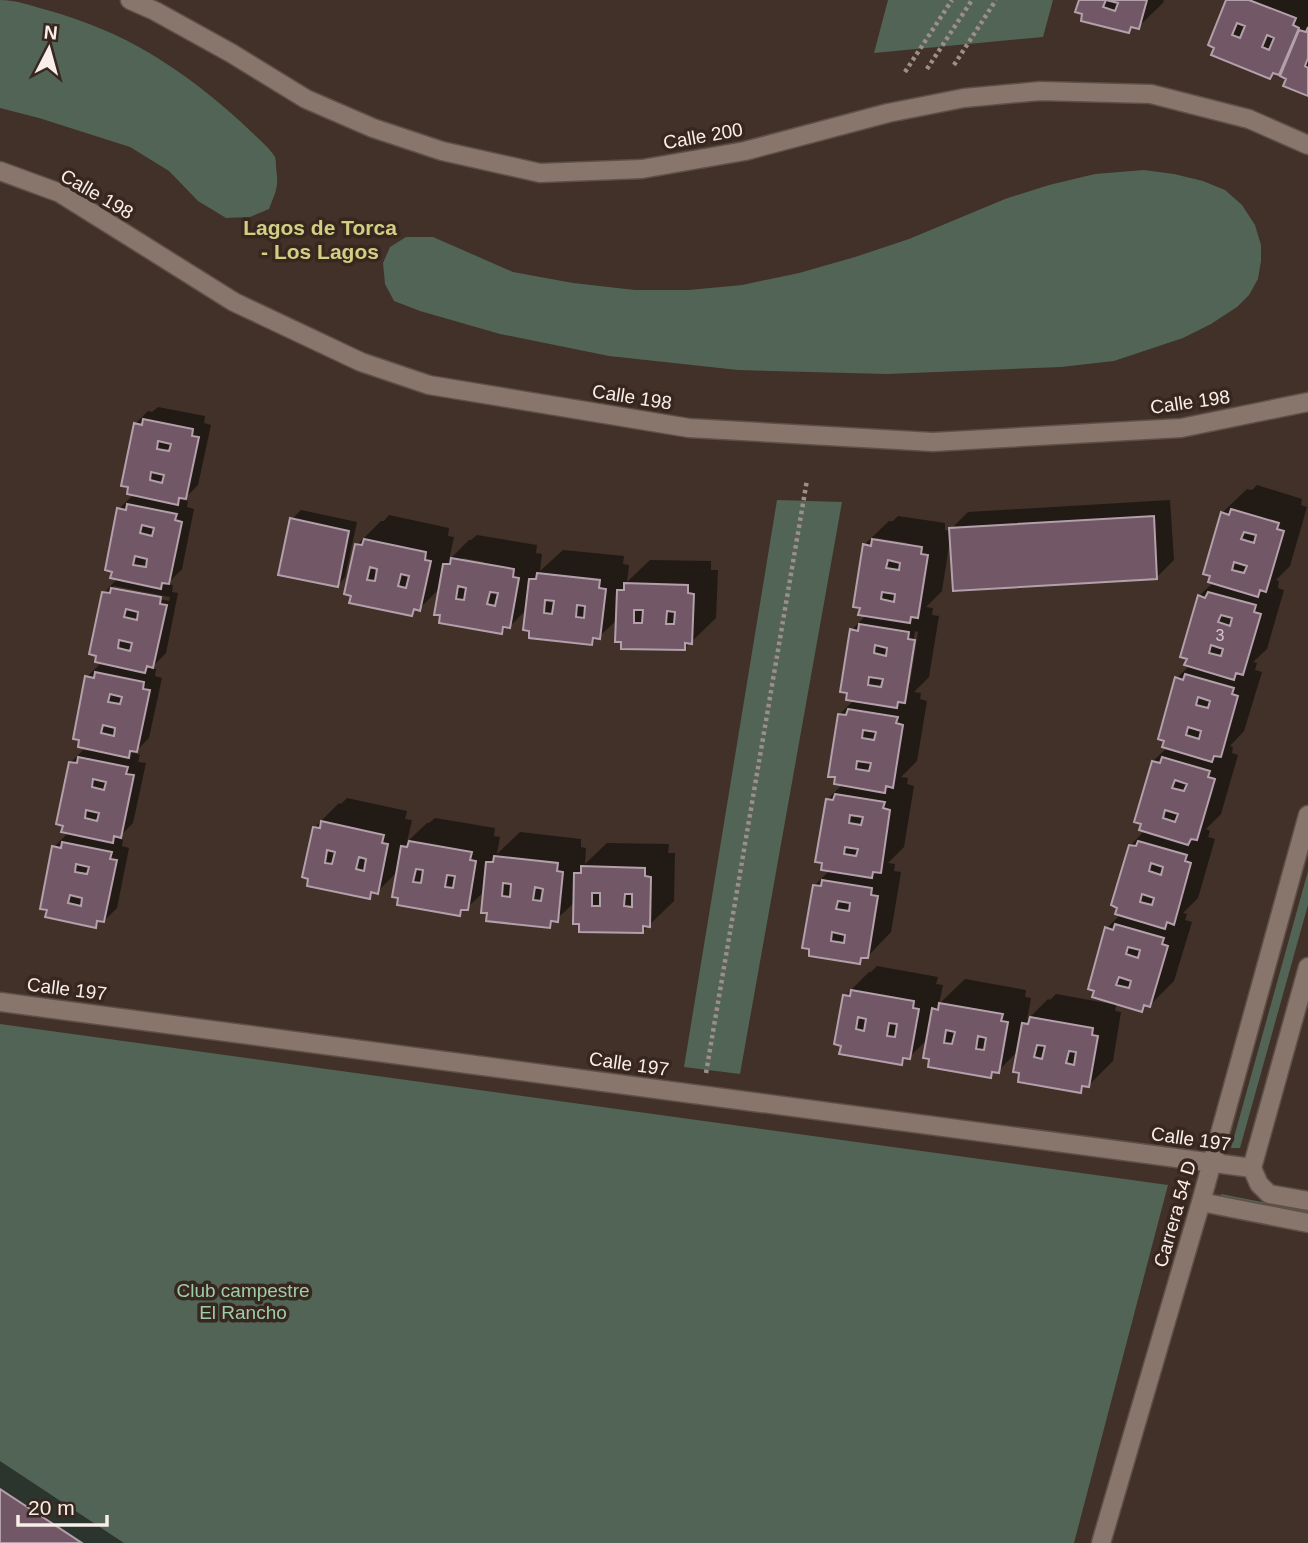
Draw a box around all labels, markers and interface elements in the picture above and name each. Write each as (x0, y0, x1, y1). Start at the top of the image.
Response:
north arrow (14, 14, 84, 84)
text: N (43, 21, 59, 44)
street label: Calle 200 (662, 119, 744, 153)
street label: Calle 198 (57, 165, 137, 223)
district label: Lagos de Torca - Los Lagos (243, 216, 397, 263)
street label: Calle 198 (591, 380, 673, 414)
street label: Calle 198 (1149, 386, 1231, 418)
house number: 3 (1216, 627, 1225, 644)
street label: Calle 197 (26, 974, 108, 1004)
street label: Calle 197 (588, 1048, 670, 1080)
street label: Calle 197 (1150, 1123, 1232, 1155)
street label: Carrera 54 D (1150, 1158, 1200, 1270)
park label: Club campestre El Rancho (176, 1280, 310, 1323)
scale bar (18, 1484, 107, 1528)
text: 20 m (28, 1496, 75, 1519)

